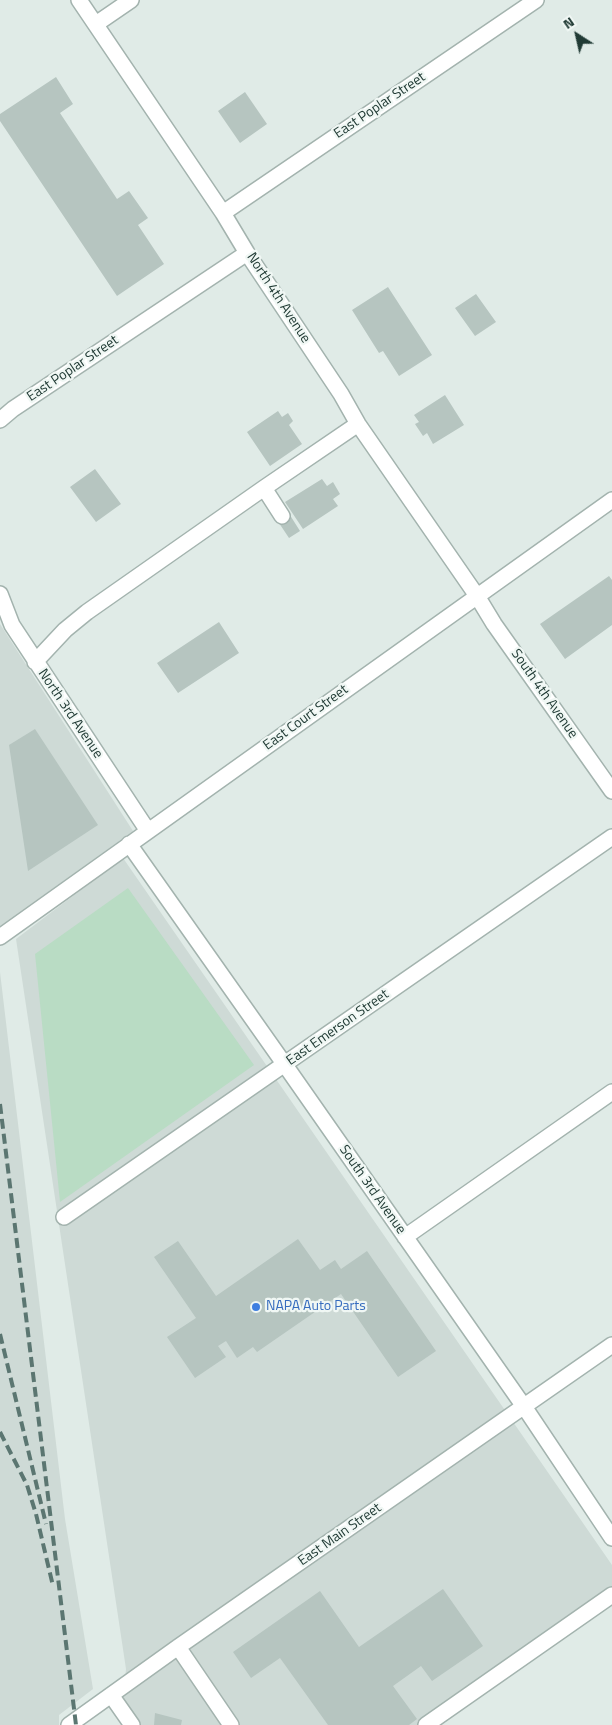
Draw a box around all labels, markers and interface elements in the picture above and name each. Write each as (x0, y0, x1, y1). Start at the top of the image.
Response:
north arrow (552, 10, 602, 60)
text: N (558, 11, 578, 34)
street label: East Poplar Street (331, 69, 429, 143)
street label: North 4th Avenue (243, 250, 313, 346)
street label: East Poplar Street (24, 332, 122, 406)
street label: South 4th Avenue (507, 646, 581, 742)
street label: North 3rd Avenue (34, 666, 106, 762)
street label: East Court Street (260, 682, 352, 754)
street label: East Emerson Street (284, 986, 392, 1070)
street label: South 3rd Avenue (335, 1142, 409, 1238)
place label: NAPA Auto Parts (266, 1299, 366, 1315)
marker: NAPA Auto Parts (250, 1301, 262, 1313)
street label: East Main Street (295, 1500, 385, 1570)

